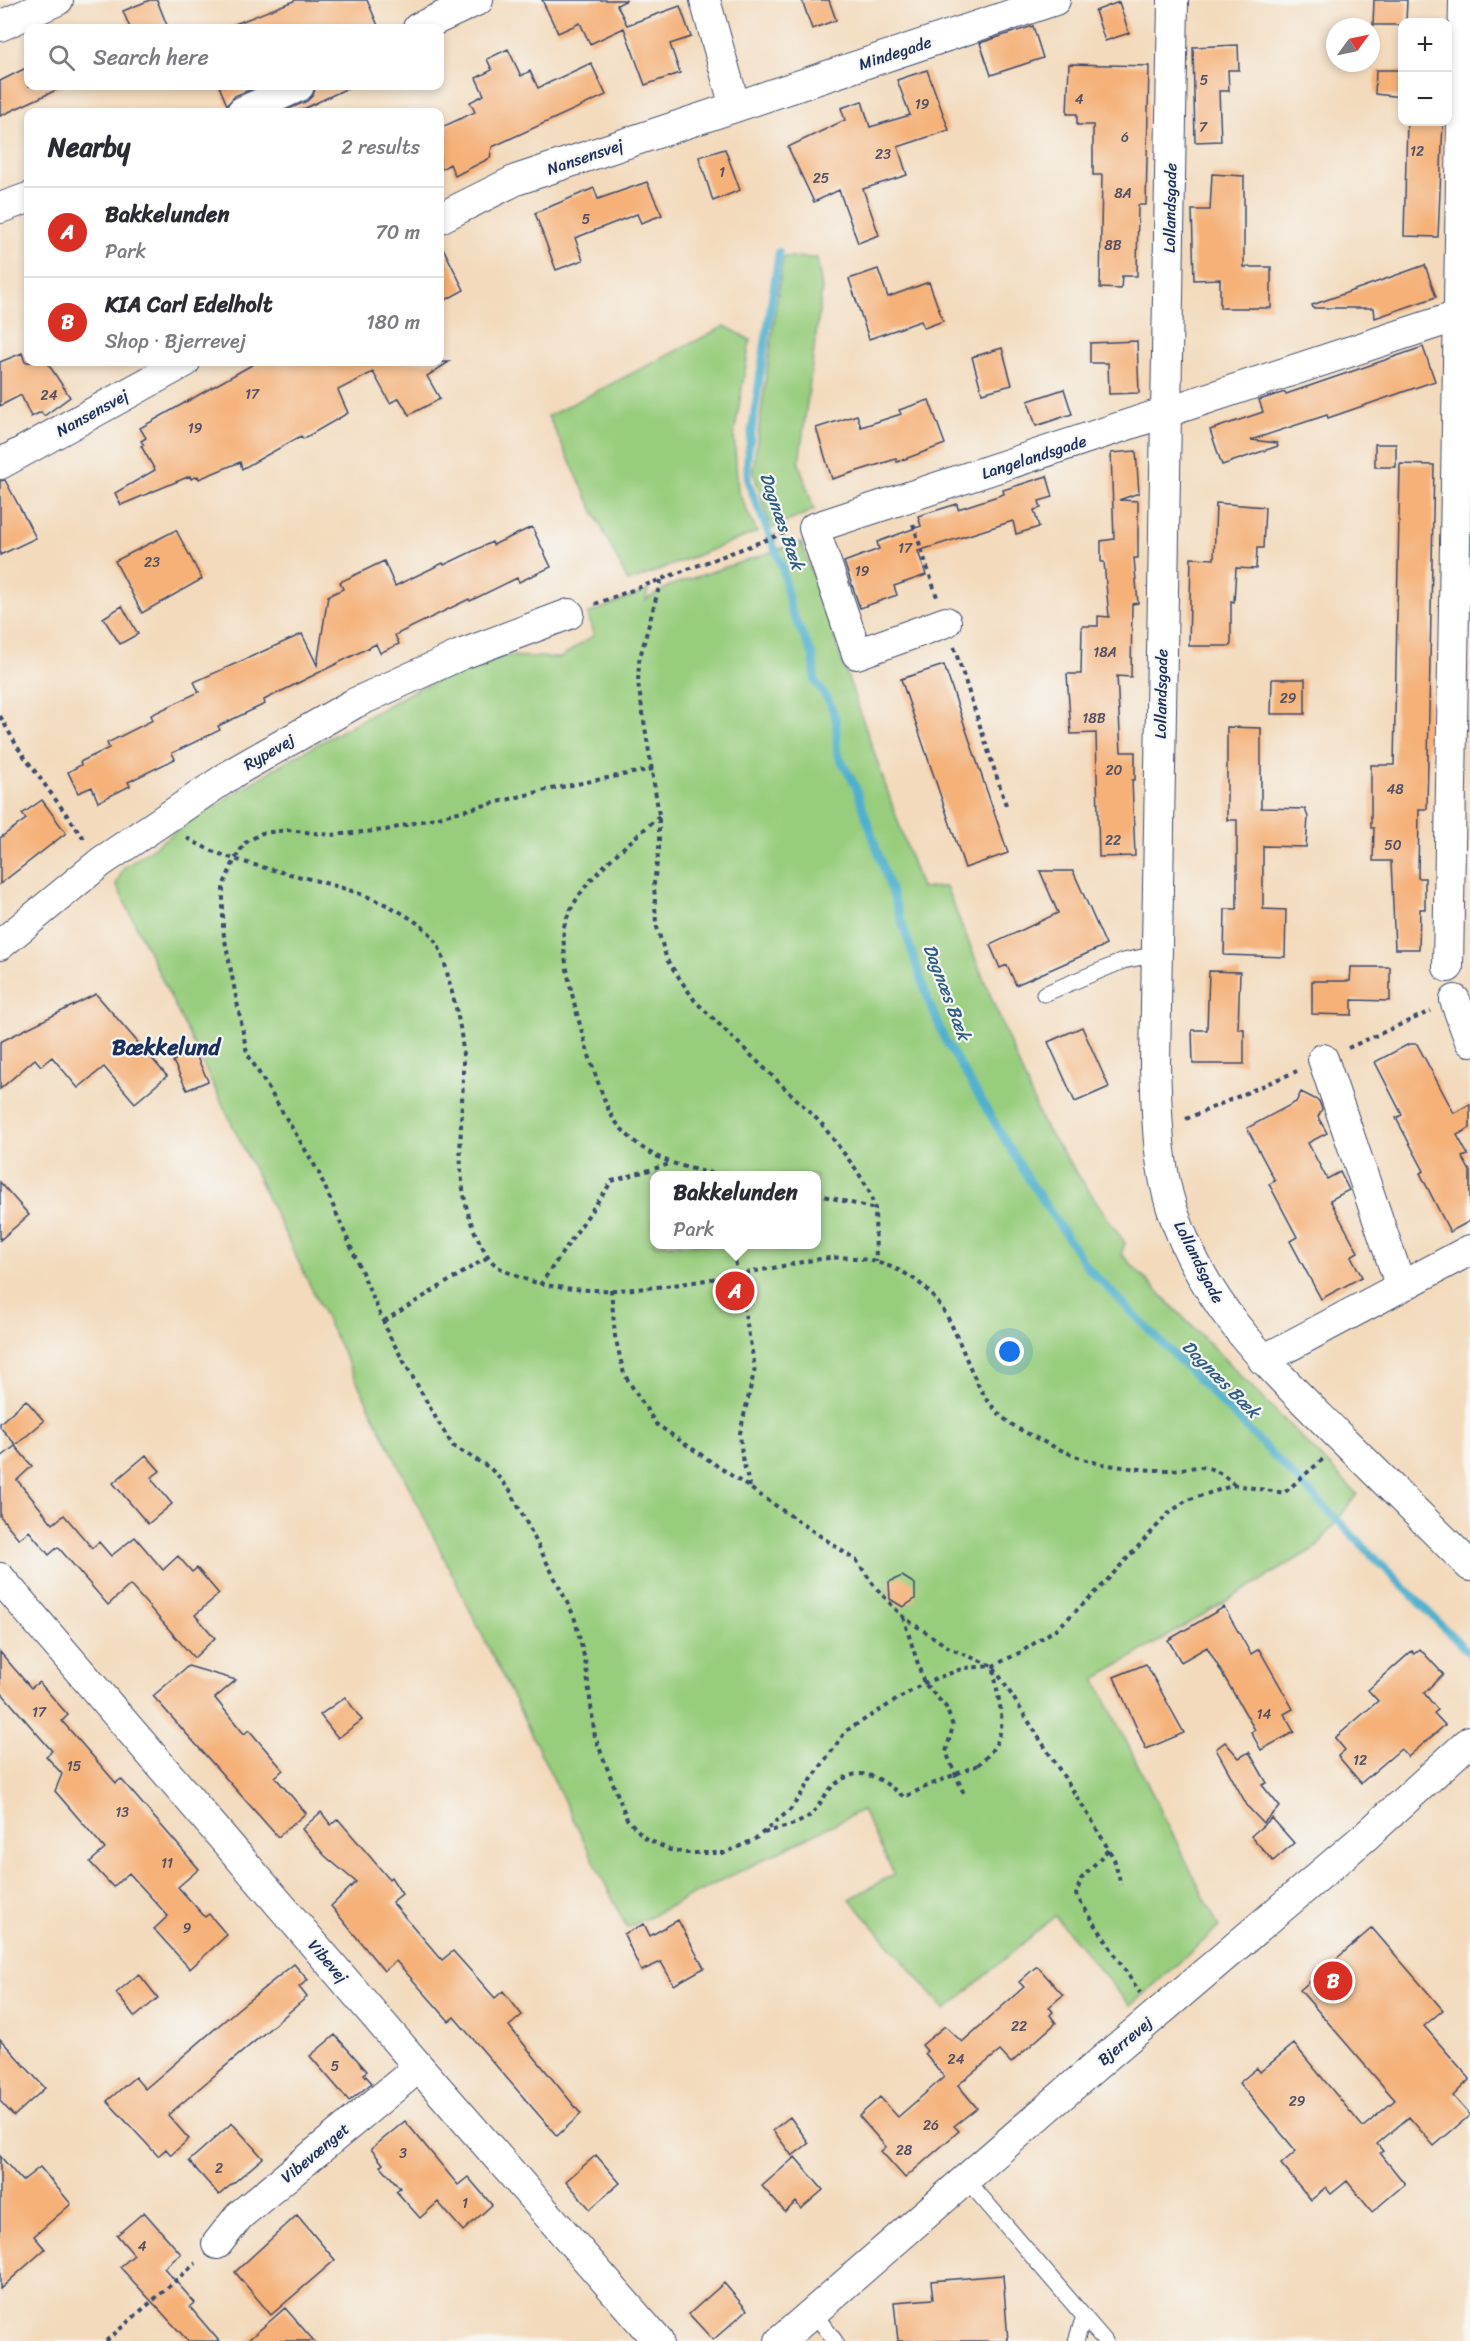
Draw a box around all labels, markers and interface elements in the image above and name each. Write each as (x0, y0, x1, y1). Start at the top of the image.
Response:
north arrow (1326, 18, 1380, 72)
map controls (1398, 18, 1452, 126)
button: + (1398, 18, 1452, 72)
search box (24, 24, 444, 90)
street label: Mindegade (855, 28, 935, 78)
text: Search here (93, 38, 209, 77)
icon: search (45, 41, 78, 74)
house number: 5 (1200, 68, 1209, 93)
button: − (1398, 72, 1452, 126)
house number: 4 (1075, 87, 1084, 112)
house number: 19 (915, 92, 930, 117)
house number: 7 (1199, 115, 1208, 140)
text: Nearby (48, 124, 130, 170)
house number: 6 (1121, 125, 1129, 150)
text: 2 results (341, 130, 420, 165)
street label: Nansensvej (543, 130, 628, 184)
house number: 12 (1410, 139, 1424, 164)
house number: 23 (875, 142, 891, 167)
house number: 1 (719, 160, 725, 185)
street label: Lollandsgade (1155, 163, 1185, 253)
house number: 25 (813, 166, 830, 191)
house number: 8A (1114, 181, 1132, 206)
text: Bakkelunden (105, 195, 229, 234)
house number: 5 (582, 207, 591, 232)
text: A (61, 215, 74, 250)
text: 70 m (375, 215, 420, 250)
house number: 8B (1104, 233, 1122, 258)
text: Park (105, 234, 146, 269)
text: KIA Carl Edelholt (105, 285, 273, 324)
text: B (61, 305, 74, 340)
text: 180 m (366, 305, 420, 340)
text: Shop · Bjerrevej (105, 324, 246, 359)
street label: Nansensvej (50, 380, 135, 445)
house number: 17 (245, 382, 260, 407)
house number: 24 (41, 383, 58, 408)
house number: 19 (188, 416, 203, 441)
street label: Langelandsgade (978, 426, 1090, 488)
water label: Dagnæs Bæk (750, 468, 814, 576)
house number: 17 (898, 536, 913, 561)
house number: 23 (144, 550, 160, 575)
house number: 19 (855, 559, 870, 584)
house number: 18A (1093, 640, 1117, 665)
street label: Lollandsgade (1146, 649, 1176, 739)
house number: 29 (1280, 686, 1297, 711)
house number: 18B (1082, 706, 1106, 731)
street label: Rypevej (238, 725, 301, 778)
house number: 20 (1106, 758, 1123, 783)
house number: 48 (1386, 777, 1404, 802)
house number: 22 (1105, 828, 1121, 853)
house number: 50 (1384, 833, 1402, 858)
water label: Dagnæs Bæk (914, 939, 981, 1047)
district label: Bækkelund (112, 1028, 222, 1067)
popup (650, 1171, 821, 1249)
text: Bakkelunden (673, 1173, 798, 1212)
text: Park (673, 1212, 714, 1247)
street label: Lollandsgade (1166, 1215, 1232, 1309)
pin: A (716, 1268, 754, 1314)
water label: Dagnæs Bæk (1174, 1332, 1270, 1428)
your location (995, 1337, 1024, 1366)
house number: 17 (32, 1700, 47, 1725)
house number: 14 (1257, 1702, 1272, 1727)
house number: 12 (1353, 1748, 1367, 1773)
house number: 15 (67, 1754, 82, 1779)
house number: 13 (115, 1800, 129, 1825)
house number: 11 (161, 1851, 173, 1876)
house number: 9 (183, 1916, 192, 1941)
street label: Vibevej (300, 1932, 356, 1991)
pin: B (1314, 1958, 1352, 2004)
street label: Bjerrevej (1091, 2008, 1160, 2073)
house number: 22 (1011, 2014, 1027, 2039)
house number: 24 (948, 2047, 965, 2072)
house number: 5 (331, 2054, 340, 2079)
house number: 29 (1289, 2089, 1306, 2114)
house number: 26 (923, 2113, 939, 2138)
street label: Vibevænget (274, 2115, 356, 2191)
house number: 28 (896, 2138, 913, 2163)
house number: 3 (399, 2141, 407, 2166)
house number: 2 (215, 2156, 223, 2181)
house number: 1 (462, 2191, 468, 2216)
house number: 4 (138, 2234, 147, 2259)

